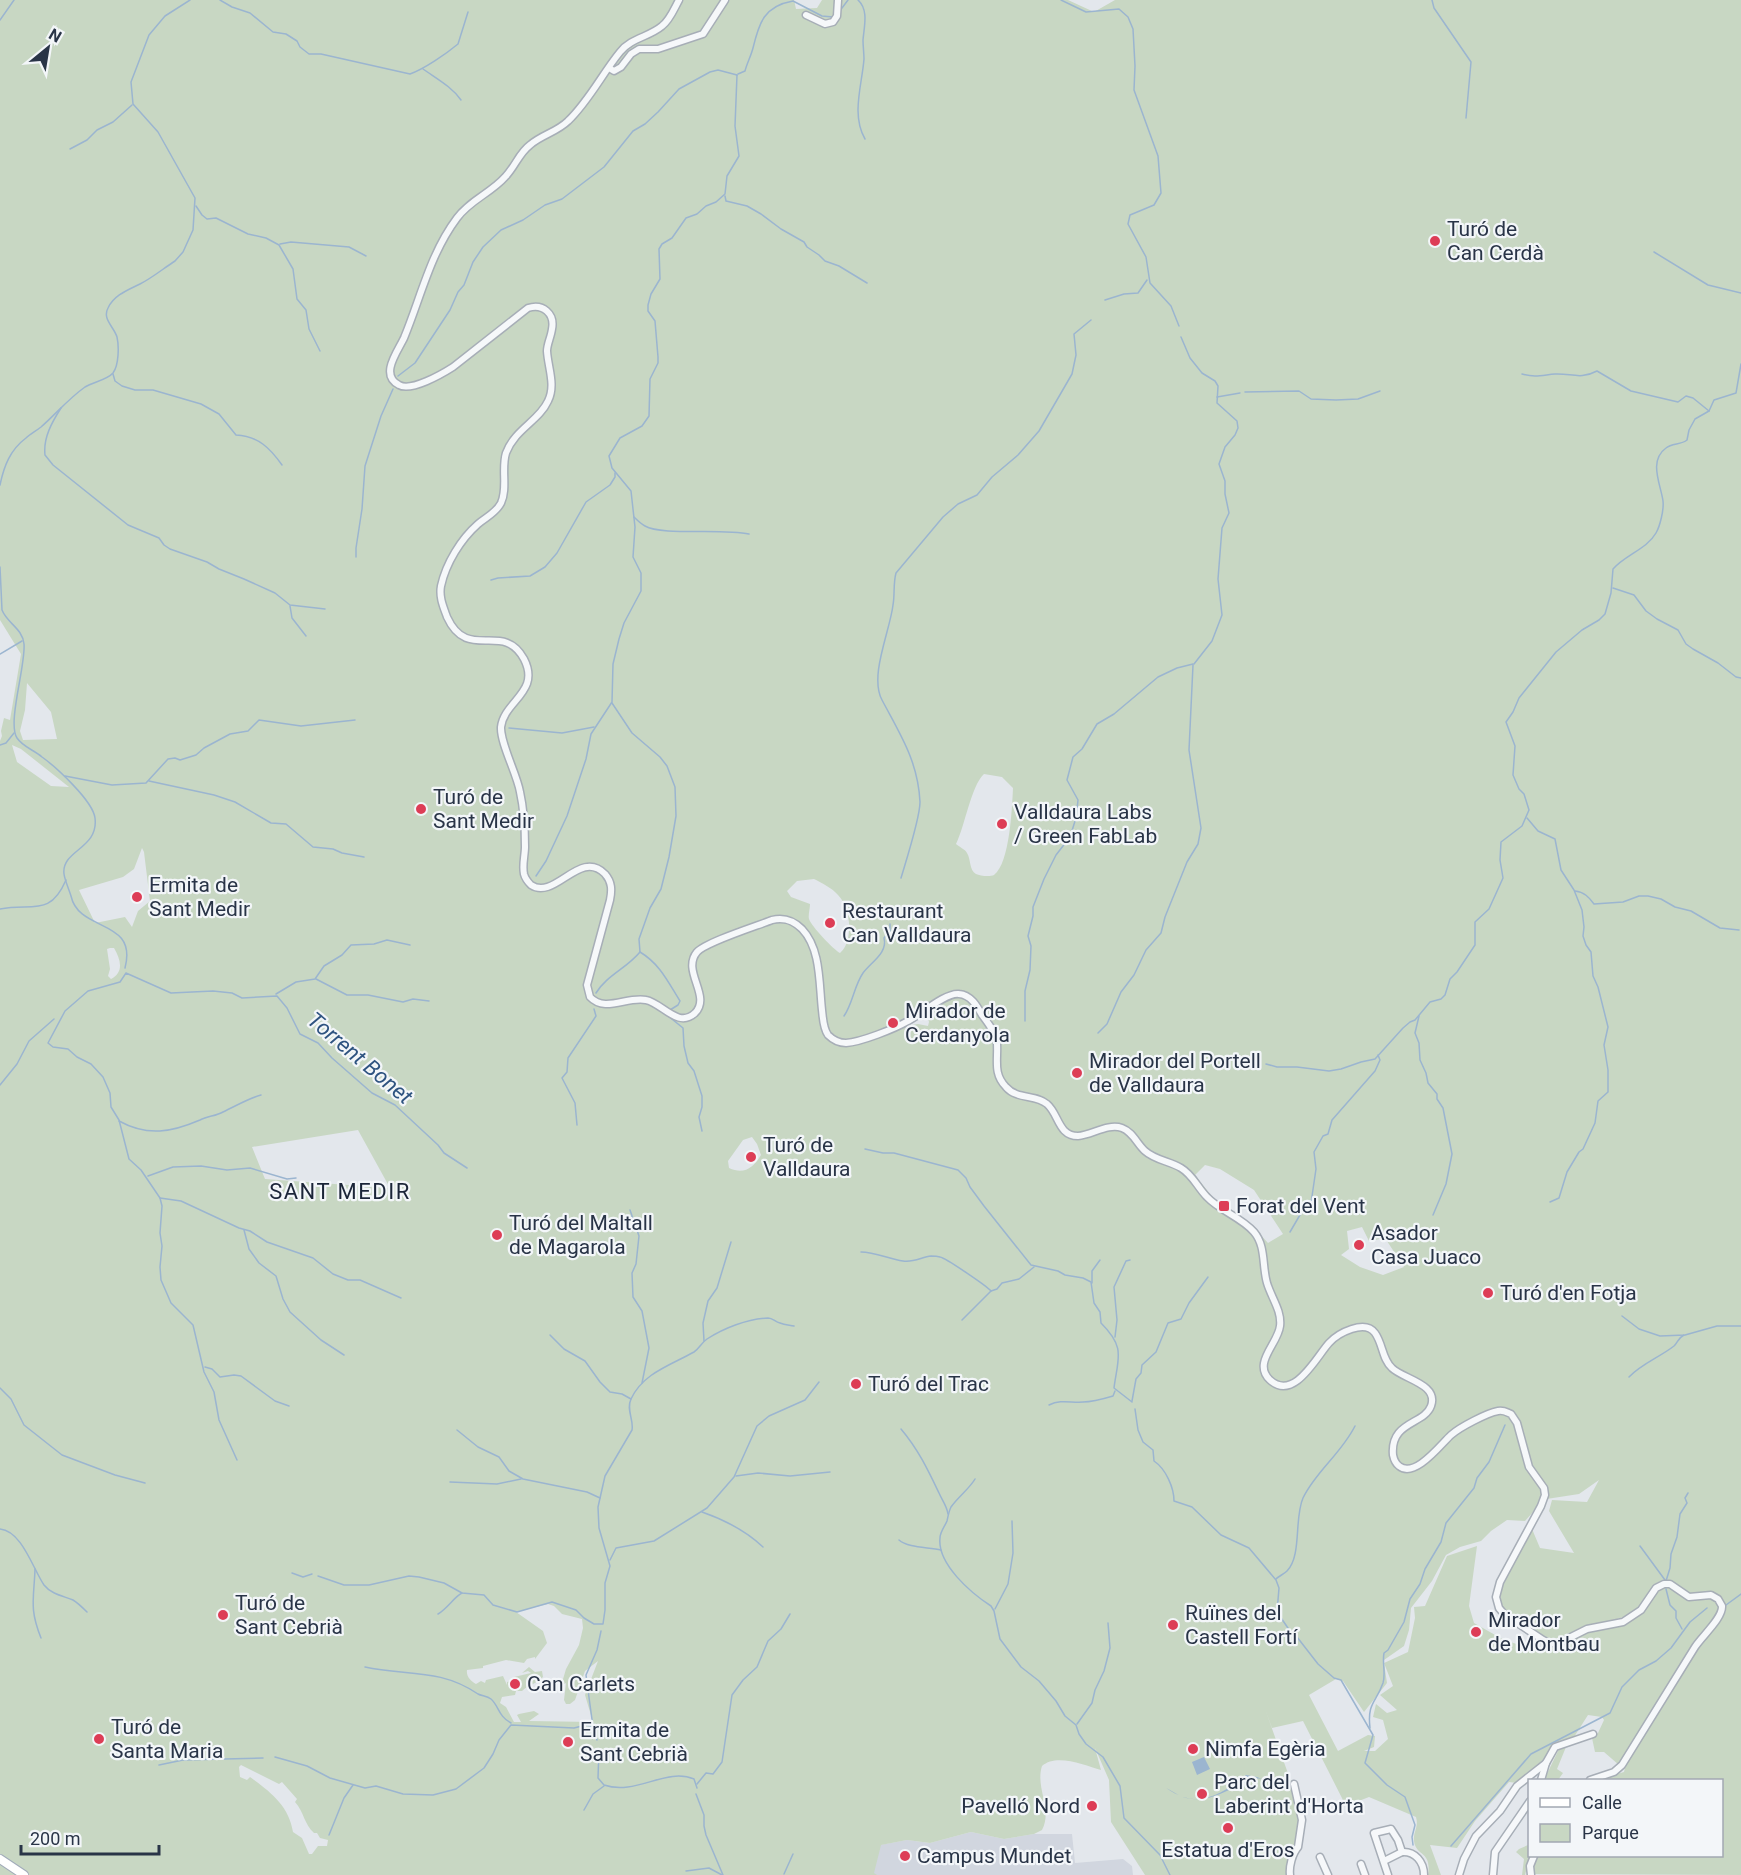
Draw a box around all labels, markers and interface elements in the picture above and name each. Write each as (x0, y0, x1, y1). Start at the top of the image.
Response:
north arrow (18, 18, 78, 78)
text: N (46, 24, 65, 46)
place label: Turó de Can Cerdà (1447, 217, 1544, 265)
marker: Turó de Can Cerdà (1428, 234, 1442, 248)
place label: Turó de Sant Medir (433, 785, 534, 833)
place label: Valldaura Labs / Green FabLab (1014, 800, 1157, 848)
marker: Turó de Sant Medir (414, 802, 428, 816)
marker: Valldaura Labs / Green FabLab (995, 817, 1009, 831)
place label: Ermita de Sant Medir (149, 873, 250, 921)
marker: Ermita de Sant Medir (130, 890, 144, 904)
place label: Restaurant Can Valldaura (842, 899, 971, 947)
marker: Restaurant Can Valldaura (823, 916, 837, 930)
place label: Mirador de Cerdanyola (905, 999, 1010, 1047)
water label: Torrent Bonet (303, 1007, 418, 1110)
marker: Mirador de Cerdanyola (886, 1016, 900, 1030)
place label: Mirador del Portell de Valldaura (1089, 1049, 1261, 1097)
marker: Mirador del Portell de Valldaura (1070, 1066, 1084, 1080)
place label: Turó de Valldaura (763, 1133, 851, 1181)
marker: Turó de Valldaura (744, 1150, 758, 1164)
district label: SANT MEDIR (269, 1179, 411, 1204)
place label: Forat del Vent (1236, 1194, 1366, 1218)
marker: Forat del Vent (1217, 1199, 1231, 1213)
place label: Turó del Maltall de Magarola (509, 1211, 653, 1259)
place label: Asador Casa Juaco (1371, 1221, 1481, 1269)
marker: Turó del Maltall de Magarola (490, 1228, 504, 1242)
marker: Asador Casa Juaco (1352, 1238, 1366, 1252)
place label: Turó d'en Fotja (1500, 1281, 1637, 1305)
marker: Turó d'en Fotja (1481, 1286, 1495, 1300)
place label: Turó del Trac (868, 1372, 989, 1396)
marker: Turó del Trac (849, 1377, 863, 1391)
place label: Turó de Sant Cebrià (235, 1591, 343, 1639)
place label: Ruïnes del Castell Fortí (1185, 1601, 1298, 1649)
marker: Turó de Sant Cebrià (216, 1608, 230, 1622)
place label: Mirador de Montbau (1488, 1608, 1600, 1656)
marker: Ruïnes del Castell Fortí (1166, 1618, 1180, 1632)
marker: Mirador de Montbau (1469, 1625, 1483, 1639)
place label: Can Carlets (527, 1672, 635, 1696)
marker: Can Carlets (508, 1677, 522, 1691)
place label: Turó de Santa Maria (111, 1715, 223, 1763)
place label: Ermita de Sant Cebrià (580, 1718, 688, 1766)
marker: Turó de Santa Maria (92, 1732, 106, 1746)
marker: Ermita de Sant Cebrià (561, 1735, 575, 1749)
place label: Nimfa Egèria (1205, 1737, 1326, 1761)
marker: Nimfa Egèria (1186, 1742, 1200, 1756)
place label: Parc del Laberint d'Horta (1214, 1770, 1364, 1818)
legend (1528, 1779, 1723, 1857)
marker: Parc del Laberint d'Horta (1195, 1787, 1209, 1801)
text: Calle (1582, 1792, 1622, 1813)
place label: Pavelló Nord (961, 1794, 1080, 1818)
marker: Pavelló Nord (1085, 1799, 1099, 1813)
scale bar (21, 1818, 159, 1856)
marker: Estatua d'Eros (1221, 1821, 1235, 1835)
text: Parque (1582, 1822, 1639, 1843)
text: 200 m (30, 1828, 81, 1849)
place label: Estatua d'Eros (1161, 1838, 1295, 1862)
place label: Campus Mundet (917, 1844, 1071, 1868)
marker: Campus Mundet (898, 1849, 912, 1863)

